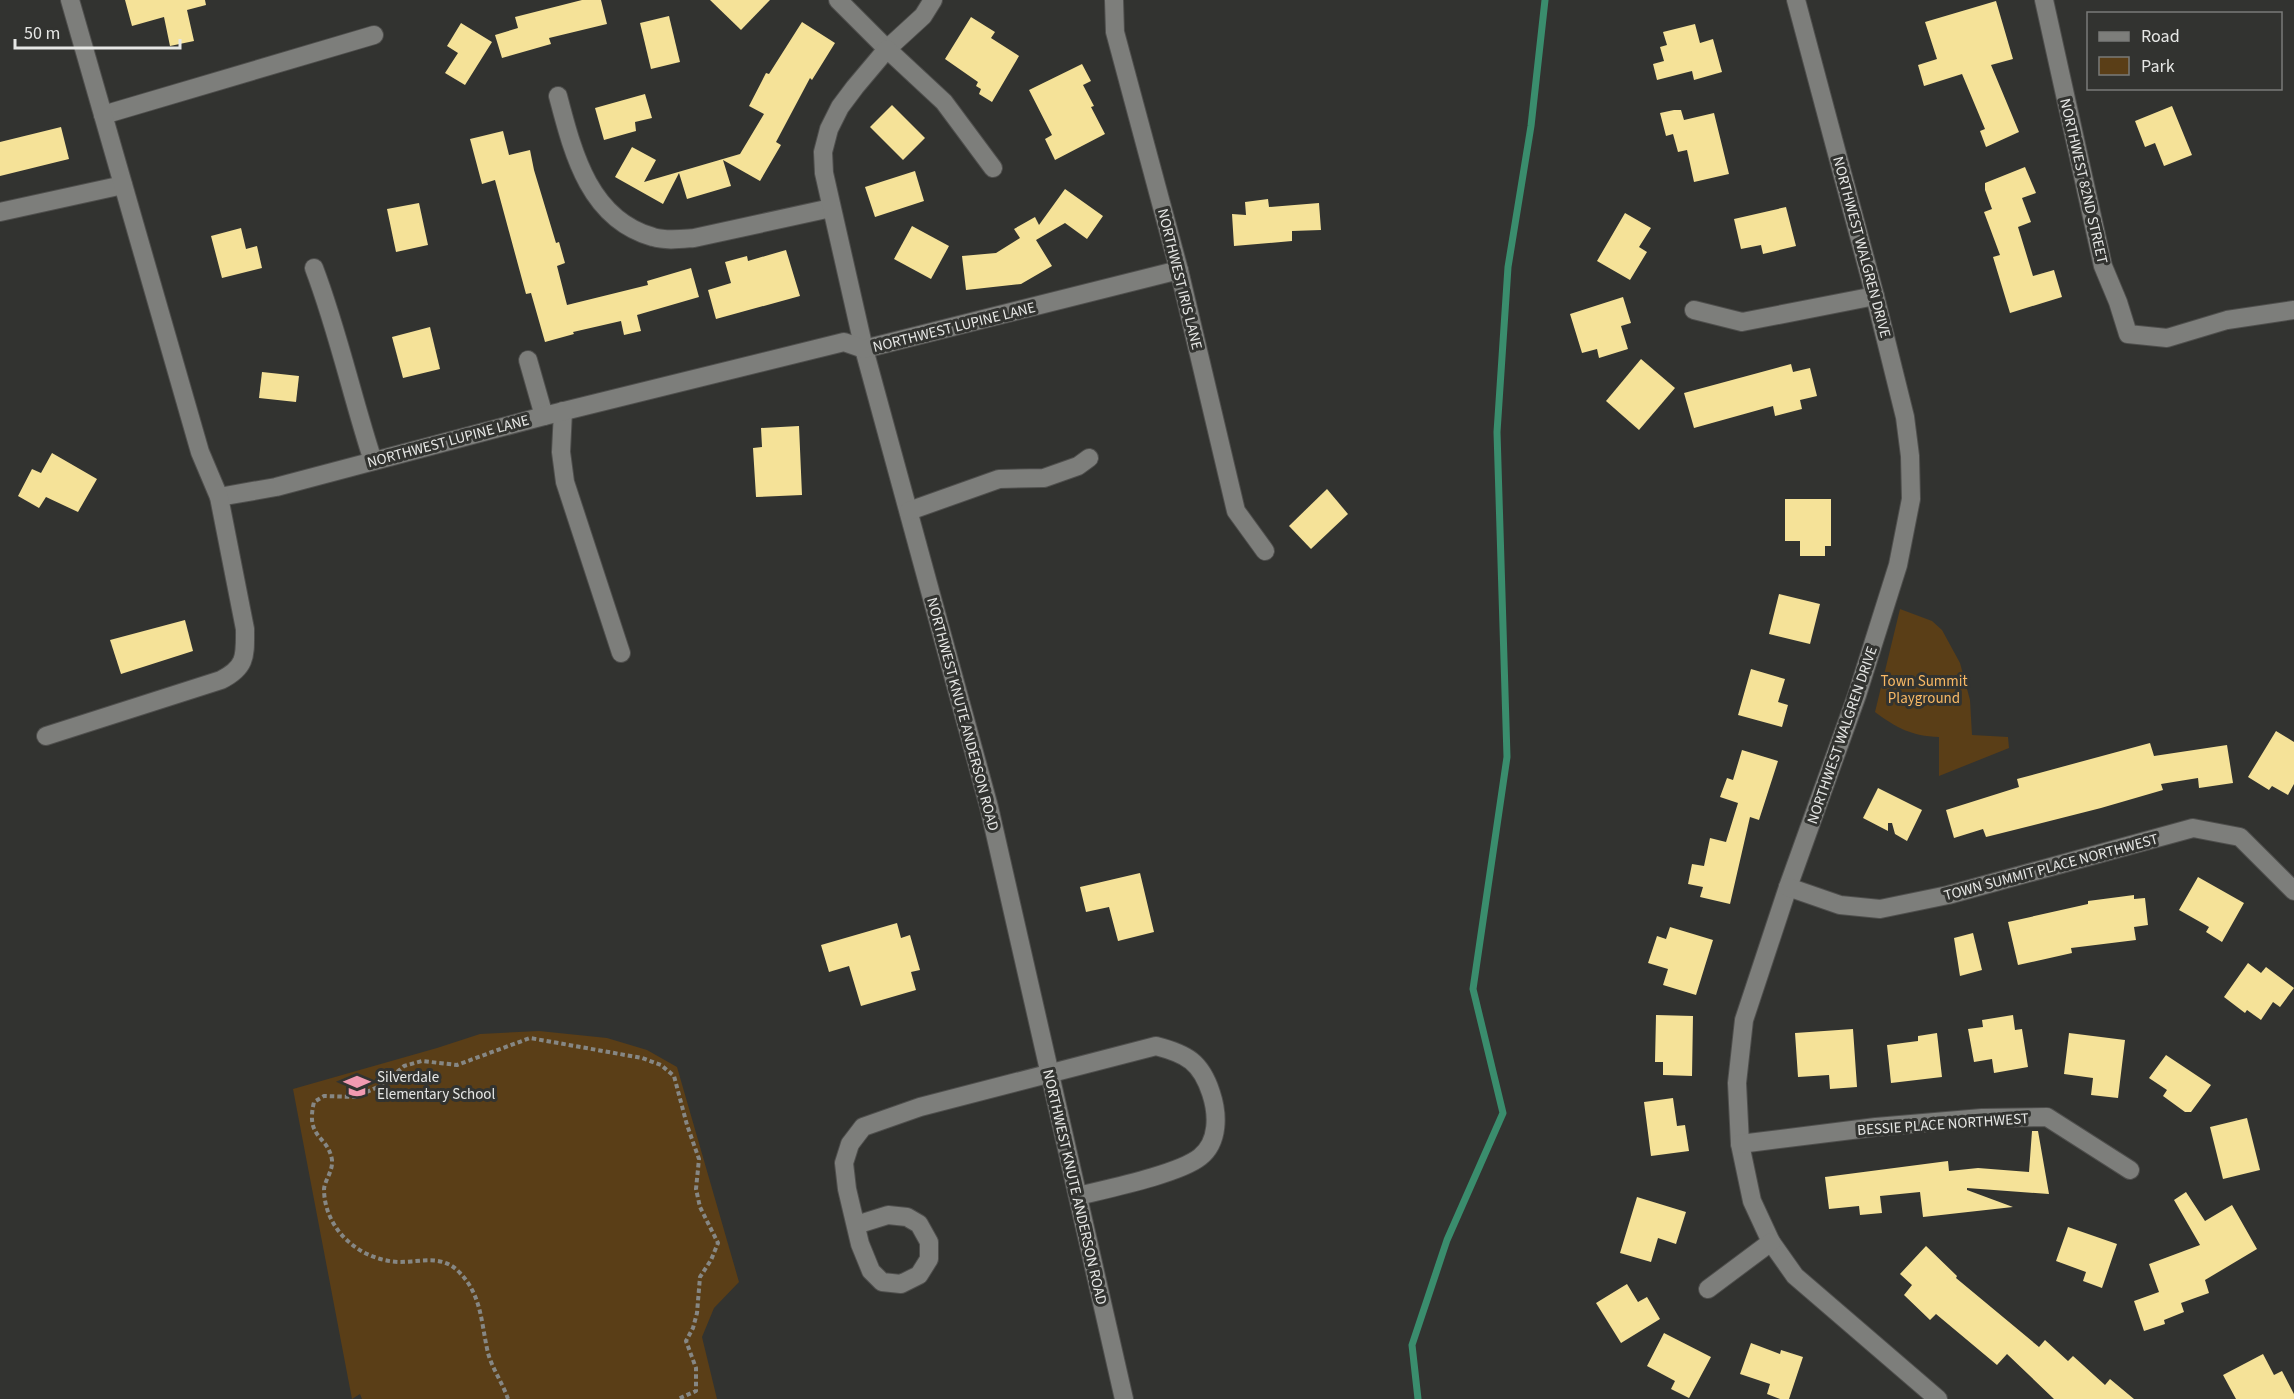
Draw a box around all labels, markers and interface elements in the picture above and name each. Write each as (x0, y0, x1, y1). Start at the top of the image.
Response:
scale bar (15, 12, 180, 50)
legend (2087, 12, 2282, 90)
text: 50 m (24, 21, 60, 46)
text: Road (2141, 24, 2180, 49)
text: Park (2141, 54, 2175, 79)
street label: NORTHWEST 82ND STREET (2054, 96, 2113, 266)
street label: NORTHWEST WALGREN DRIVE (1827, 154, 1896, 340)
street label: NORTHWEST IRIS LANE (1152, 206, 1207, 352)
street label: NORTHWEST LUPINE LANE (871, 297, 1038, 358)
street label: NORTHWEST LUPINE LANE (365, 410, 532, 473)
street label: NORTHWEST KNUTE ANDERSON ROAD (921, 595, 1004, 833)
street label: NORTHWEST WALGREN DRIVE (1802, 643, 1883, 827)
park label: Town Summit Playground (1881, 671, 1967, 709)
street label: TOWN SUMMIT PLACE NORTHWEST (1942, 829, 2161, 906)
place label: Silverdale Elementary School (377, 1067, 495, 1105)
street label: NORTHWEST KNUTE ANDERSON ROAD (1037, 1067, 1112, 1307)
school or university icon: Silverdale Elementary School (342, 1071, 372, 1101)
street label: BESSIE PLACE NORTHWEST (1857, 1108, 2030, 1141)

